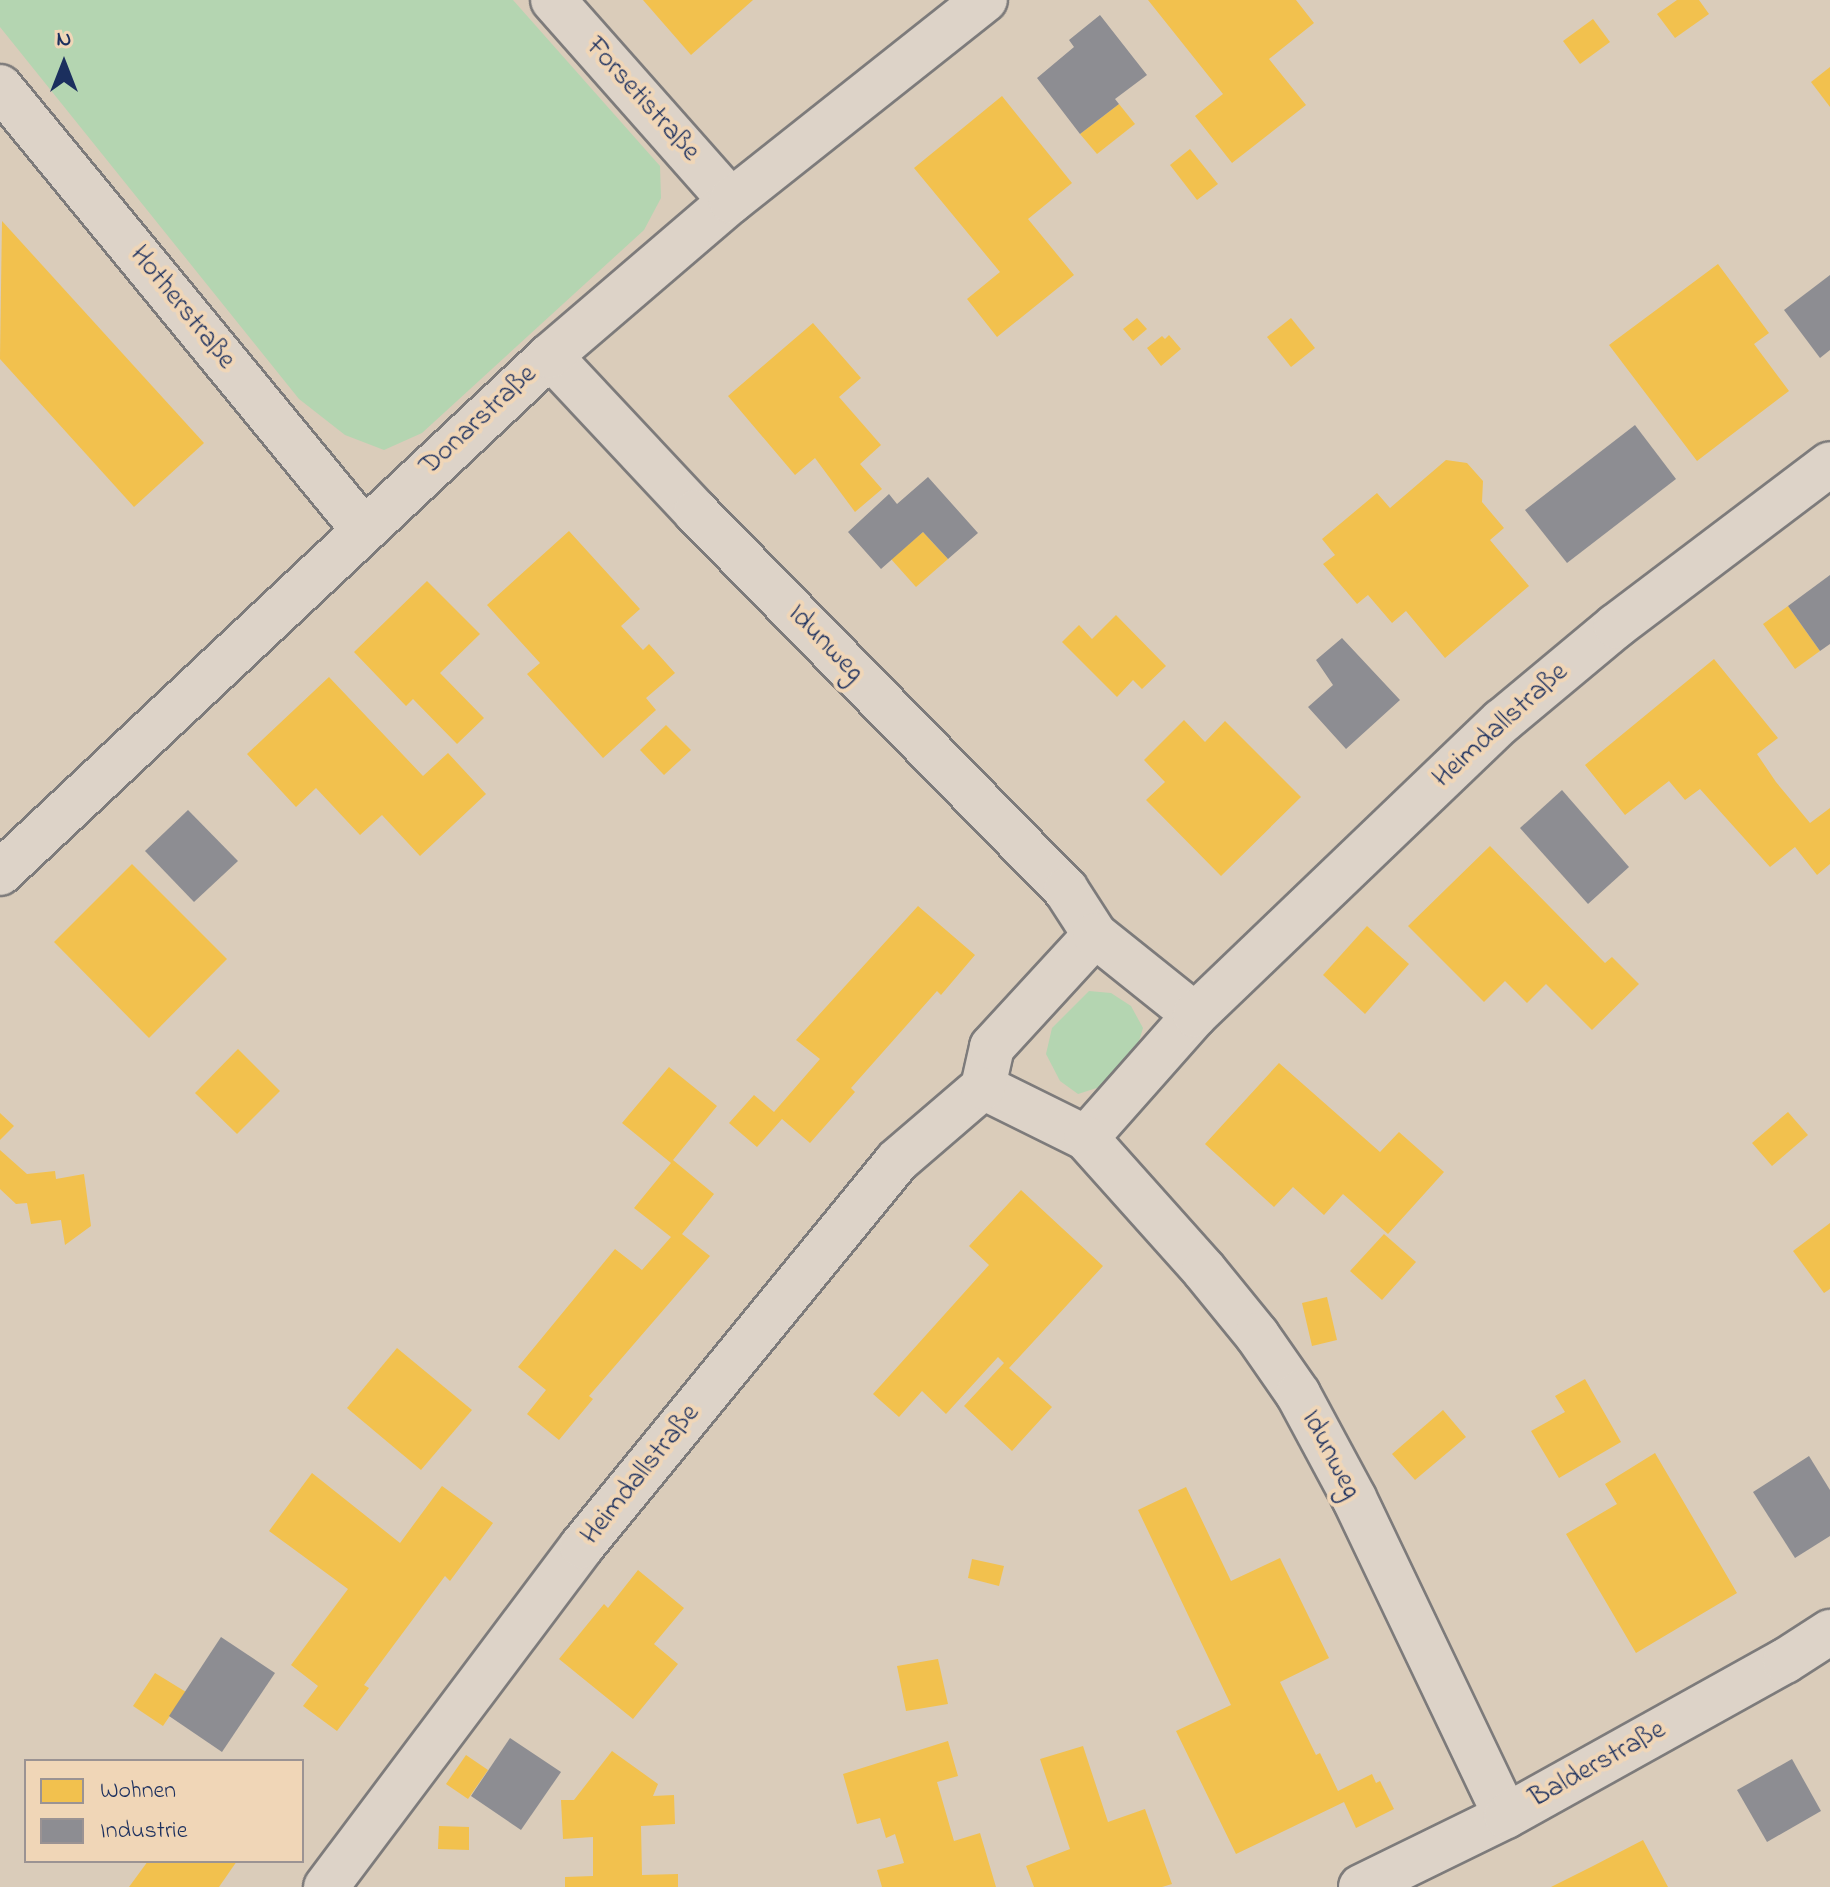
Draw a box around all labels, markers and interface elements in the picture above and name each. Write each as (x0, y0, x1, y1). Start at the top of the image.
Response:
north arrow (24, 24, 104, 104)
text: N (57, 24, 71, 56)
street label: Forsetistraße (578, 31, 706, 169)
street label: Hotherstraße (122, 239, 242, 377)
street label: Donarstraße (414, 358, 544, 484)
street label: Idunweg (780, 598, 870, 690)
street label: Heimdallstraße (1426, 656, 1576, 796)
street label: Heimdallstraße (574, 1398, 708, 1552)
street label: Idunweg (1293, 1405, 1367, 1505)
street label: Balderstraße (1524, 1714, 1672, 1816)
legend (24, 1759, 304, 1863)
text: Wohnen (100, 1774, 176, 1809)
text: Industrie (100, 1814, 187, 1849)

